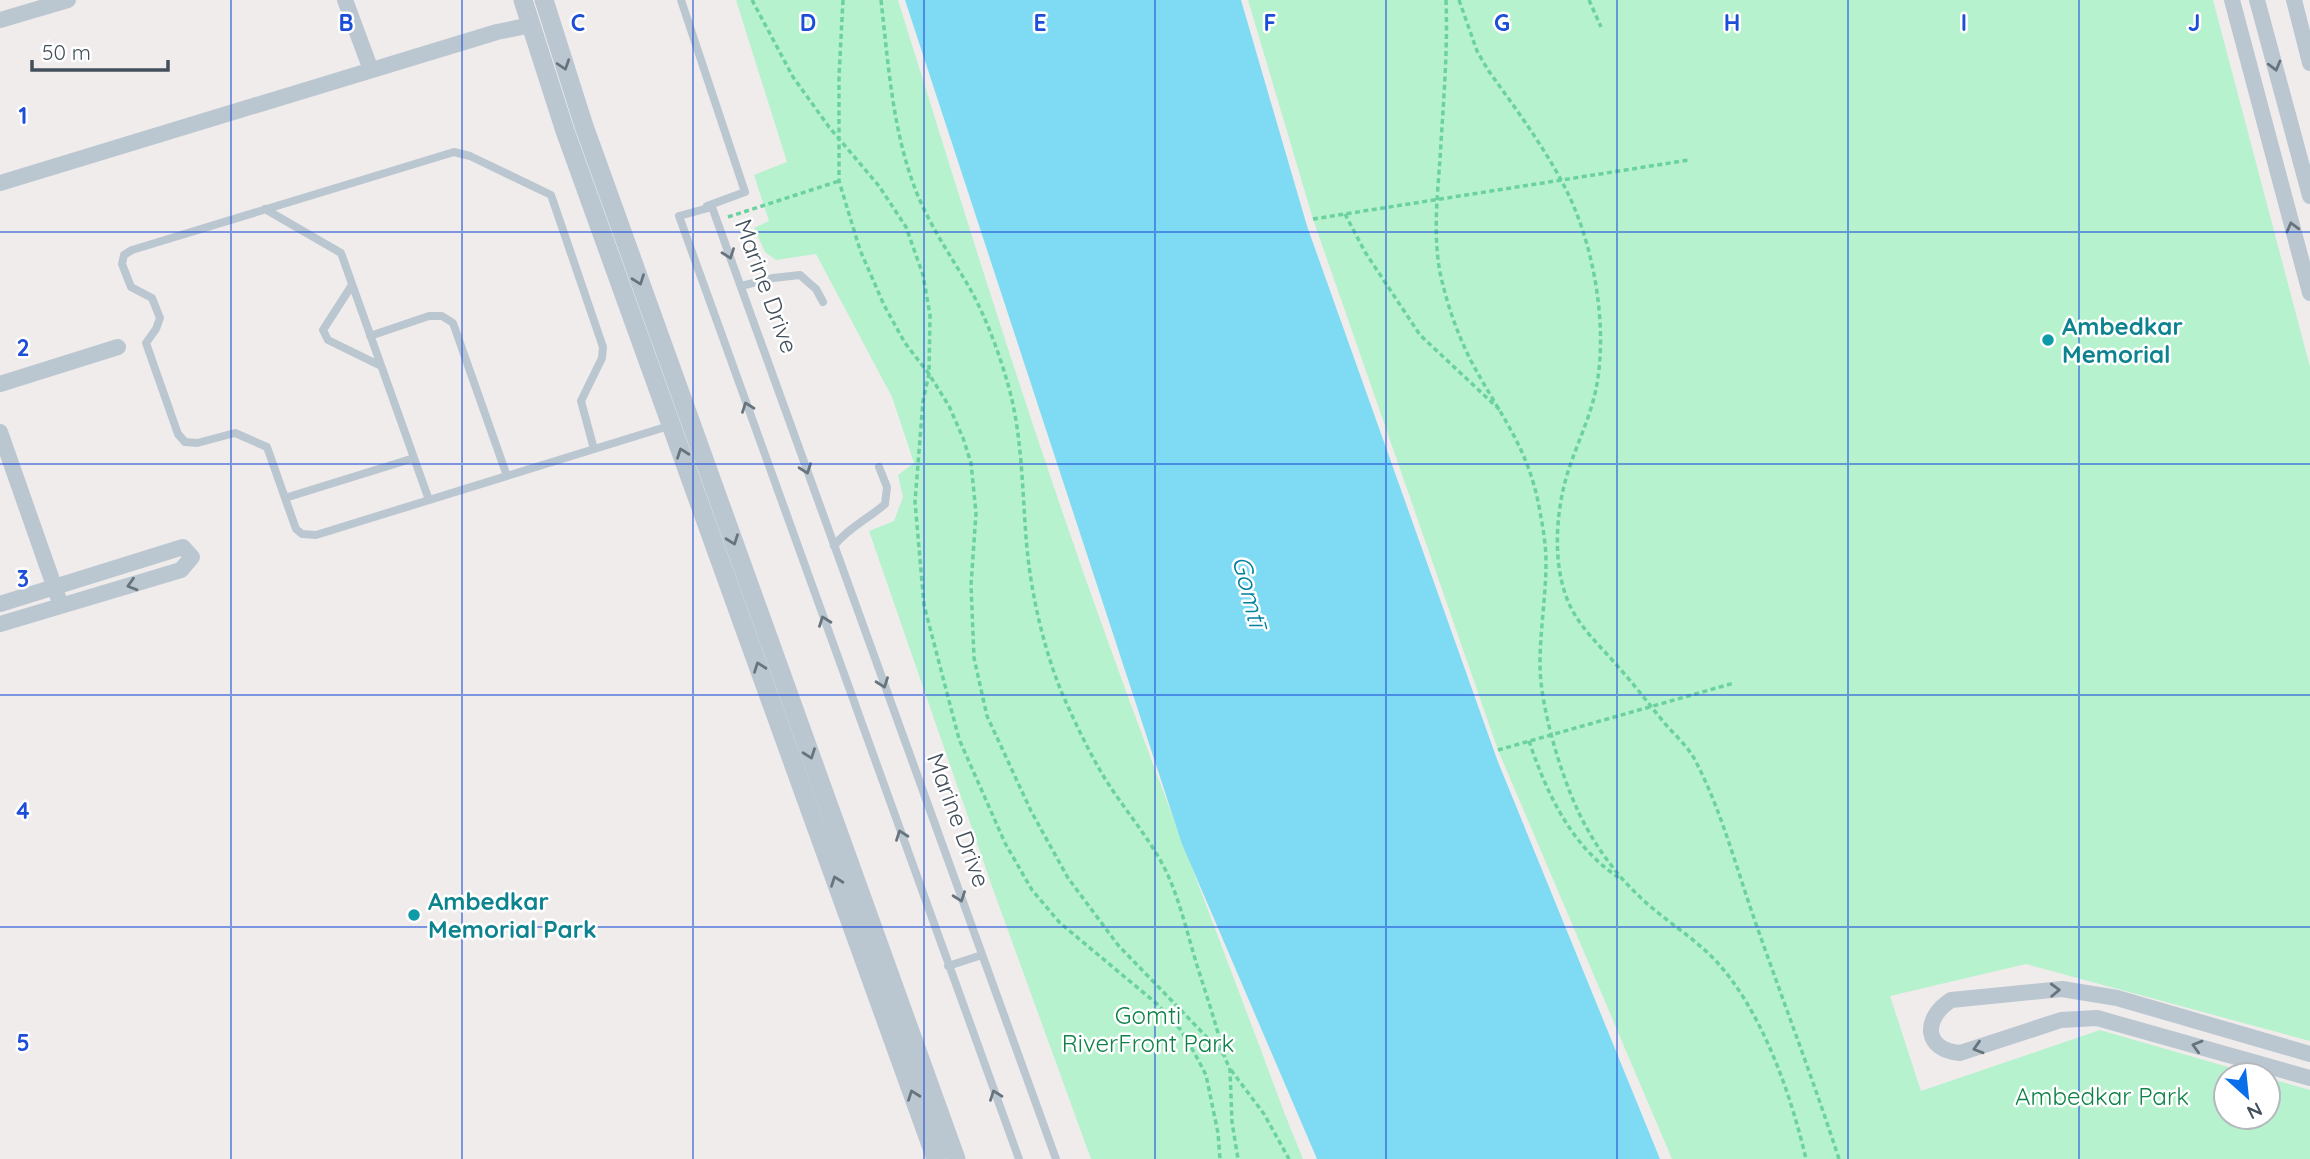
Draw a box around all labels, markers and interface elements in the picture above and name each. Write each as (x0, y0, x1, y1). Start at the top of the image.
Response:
text: B (338, 8, 354, 37)
text: C (571, 8, 585, 37)
text: D (800, 8, 816, 37)
text: E (1033, 8, 1047, 37)
text: F (1264, 8, 1276, 37)
text: G (1494, 8, 1510, 37)
text: H (1724, 8, 1740, 37)
text: I (1961, 8, 1967, 37)
text: J (2188, 8, 2200, 37)
scale bar (32, 28, 168, 72)
text: 50 m (42, 39, 91, 65)
one-way arrow (556, 59, 571, 71)
one-way arrow (2267, 60, 2281, 72)
text: 1 (19, 101, 27, 130)
street label: Marine Drive (729, 215, 805, 357)
one-way arrow (2286, 221, 2301, 233)
one-way arrow (721, 248, 735, 260)
one-way arrow (631, 273, 645, 285)
place label: Ambedkar Memorial (2062, 311, 2183, 369)
marker: Ambedkar Memorial (2040, 332, 2056, 348)
text: 2 (16, 333, 30, 362)
one-way arrow (742, 401, 756, 413)
one-way arrow (676, 447, 690, 459)
one-way arrow (798, 462, 812, 474)
one-way arrow (725, 533, 739, 546)
water label: Gomtī (1225, 552, 1276, 635)
text: 3 (17, 564, 29, 593)
one-way arrow (126, 576, 138, 591)
one-way arrow (818, 615, 832, 627)
one-way arrow (753, 661, 767, 673)
one-way arrow (875, 676, 889, 688)
one-way arrow (802, 748, 816, 760)
street label: Marine Drive (921, 749, 997, 891)
text: 4 (16, 796, 30, 825)
one-way arrow (895, 829, 909, 841)
one-way arrow (830, 875, 844, 887)
place label: Ambedkar Memorial Park (428, 886, 597, 944)
one-way arrow (952, 890, 966, 902)
marker: Ambedkar Memorial Park (406, 907, 422, 923)
one-way arrow (2050, 983, 2061, 998)
park label: Gomti RiverFront Park (1062, 1000, 1234, 1058)
text: 5 (16, 1028, 30, 1057)
one-way arrow (1972, 1040, 1985, 1054)
one-way arrow (2191, 1040, 2203, 1054)
north arrow (2212, 1061, 2282, 1131)
park label: Ambedkar Park (2015, 1081, 2189, 1111)
one-way arrow (907, 1089, 921, 1101)
one-way arrow (990, 1089, 1004, 1101)
text: N (2243, 1097, 2266, 1125)

